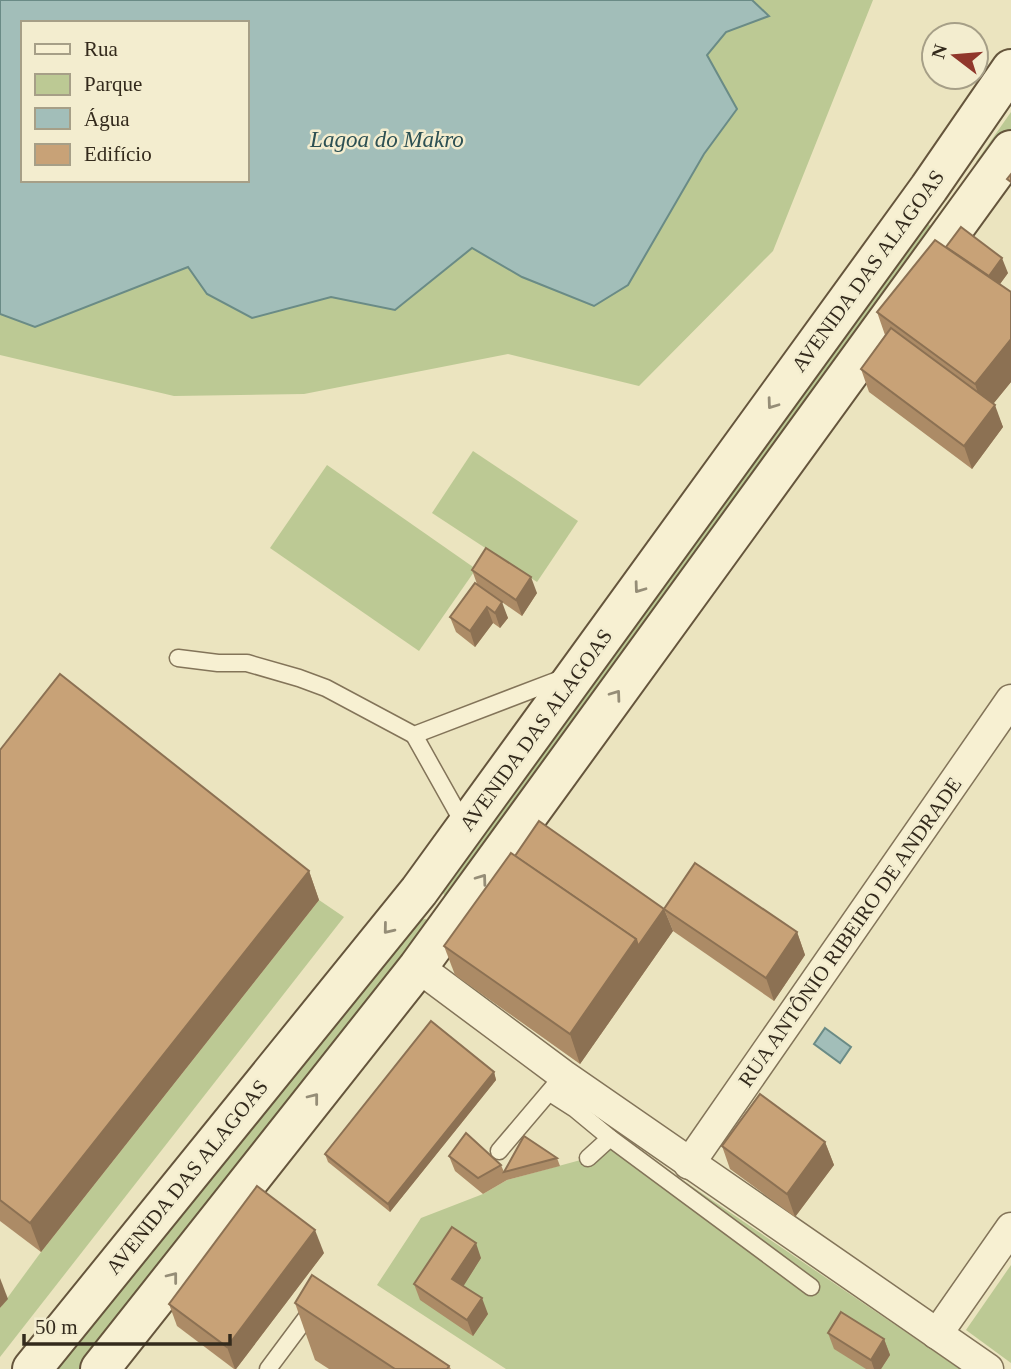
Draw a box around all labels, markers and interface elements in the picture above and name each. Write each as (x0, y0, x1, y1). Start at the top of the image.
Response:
legend (21, 21, 248, 182)
north arrow (920, 21, 990, 91)
text: Rua (84, 37, 119, 61)
text: N (927, 42, 951, 61)
text: Parque (84, 72, 142, 96)
text: Água (84, 107, 130, 131)
water label: Lagoa do Makro (309, 127, 464, 152)
text: Edifício (84, 142, 152, 166)
street label: AVENIDA DAS ALAGOAS (787, 165, 949, 377)
one-way arrow (768, 396, 781, 409)
one-way arrow (635, 580, 647, 593)
street label: AVENIDA DAS ALAGOAS (455, 624, 617, 836)
one-way arrow (608, 690, 620, 703)
street label: RUA ANTÔNIO RIBEIRO DE ANDRADE (733, 773, 967, 1091)
one-way arrow (474, 874, 487, 887)
one-way arrow (384, 921, 396, 934)
street label: AVENIDA DAS ALAGOAS (101, 1075, 273, 1279)
one-way arrow (306, 1094, 318, 1107)
one-way arrow (165, 1272, 177, 1285)
scale bar (24, 1302, 231, 1346)
text: 50 m (35, 1315, 78, 1339)

